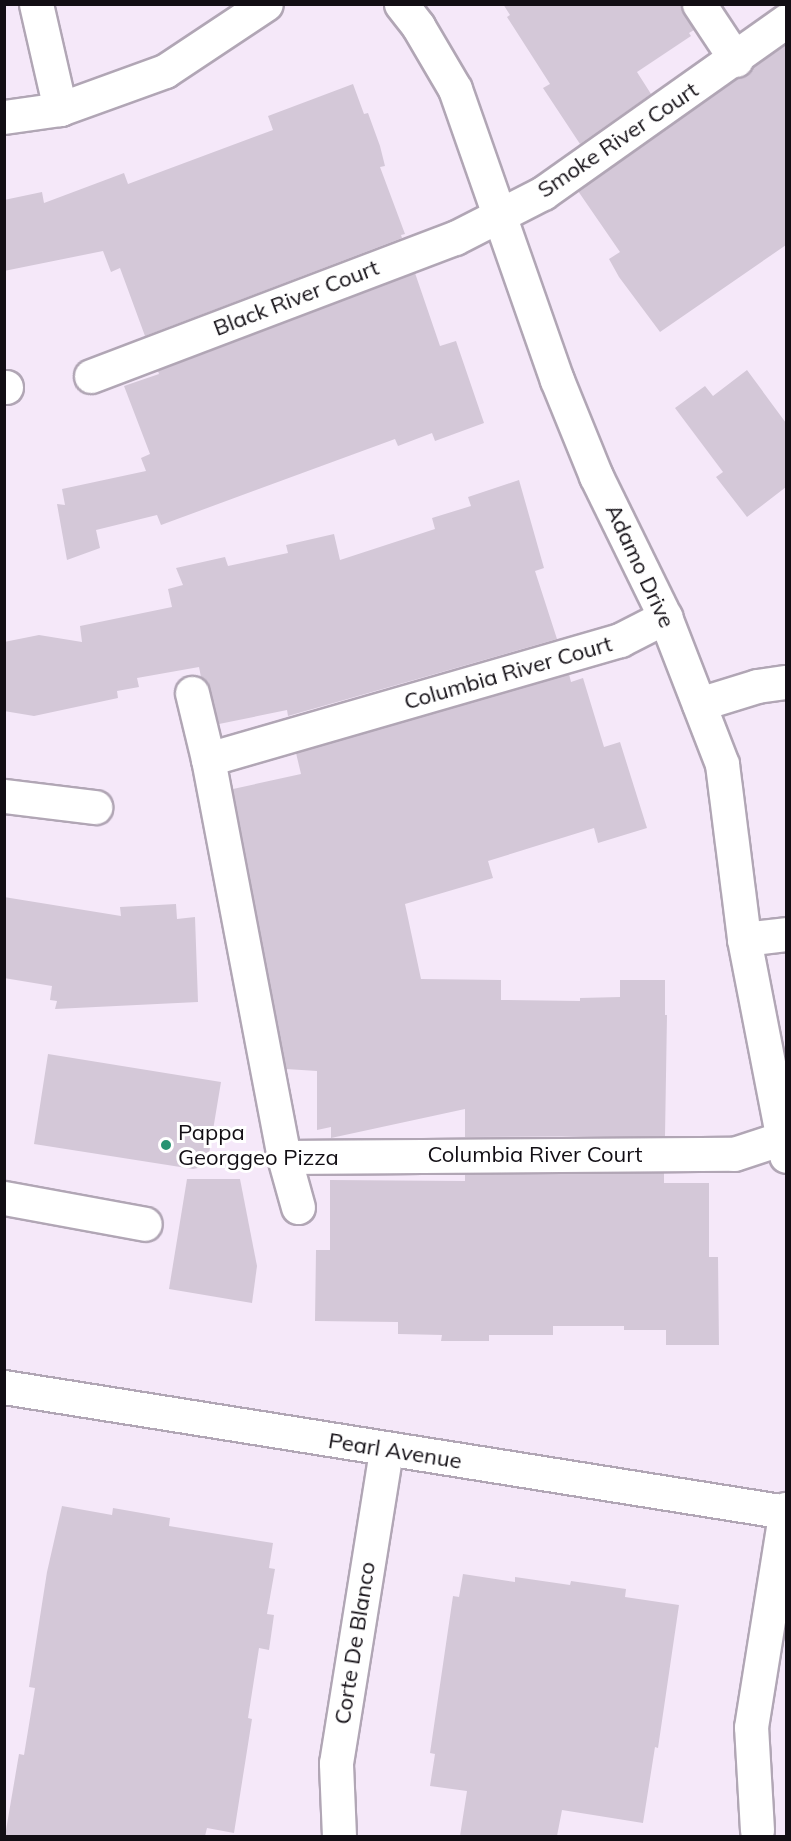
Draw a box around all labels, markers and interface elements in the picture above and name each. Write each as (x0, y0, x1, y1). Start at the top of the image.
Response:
street label: Smoke River Court (533, 77, 703, 203)
street label: Black River Court (210, 254, 382, 342)
street label: Adamo Drive (600, 500, 680, 632)
street label: Columbia River Court (401, 631, 615, 715)
place label: Pappa Georggeo Pizza (178, 1119, 339, 1170)
marker: Pappa Georggeo Pizza (159, 1138, 173, 1152)
street label: Columbia River Court (428, 1142, 642, 1168)
street label: Pearl Avenue (326, 1427, 464, 1475)
street label: Corte De Blanco (329, 1560, 381, 1726)

